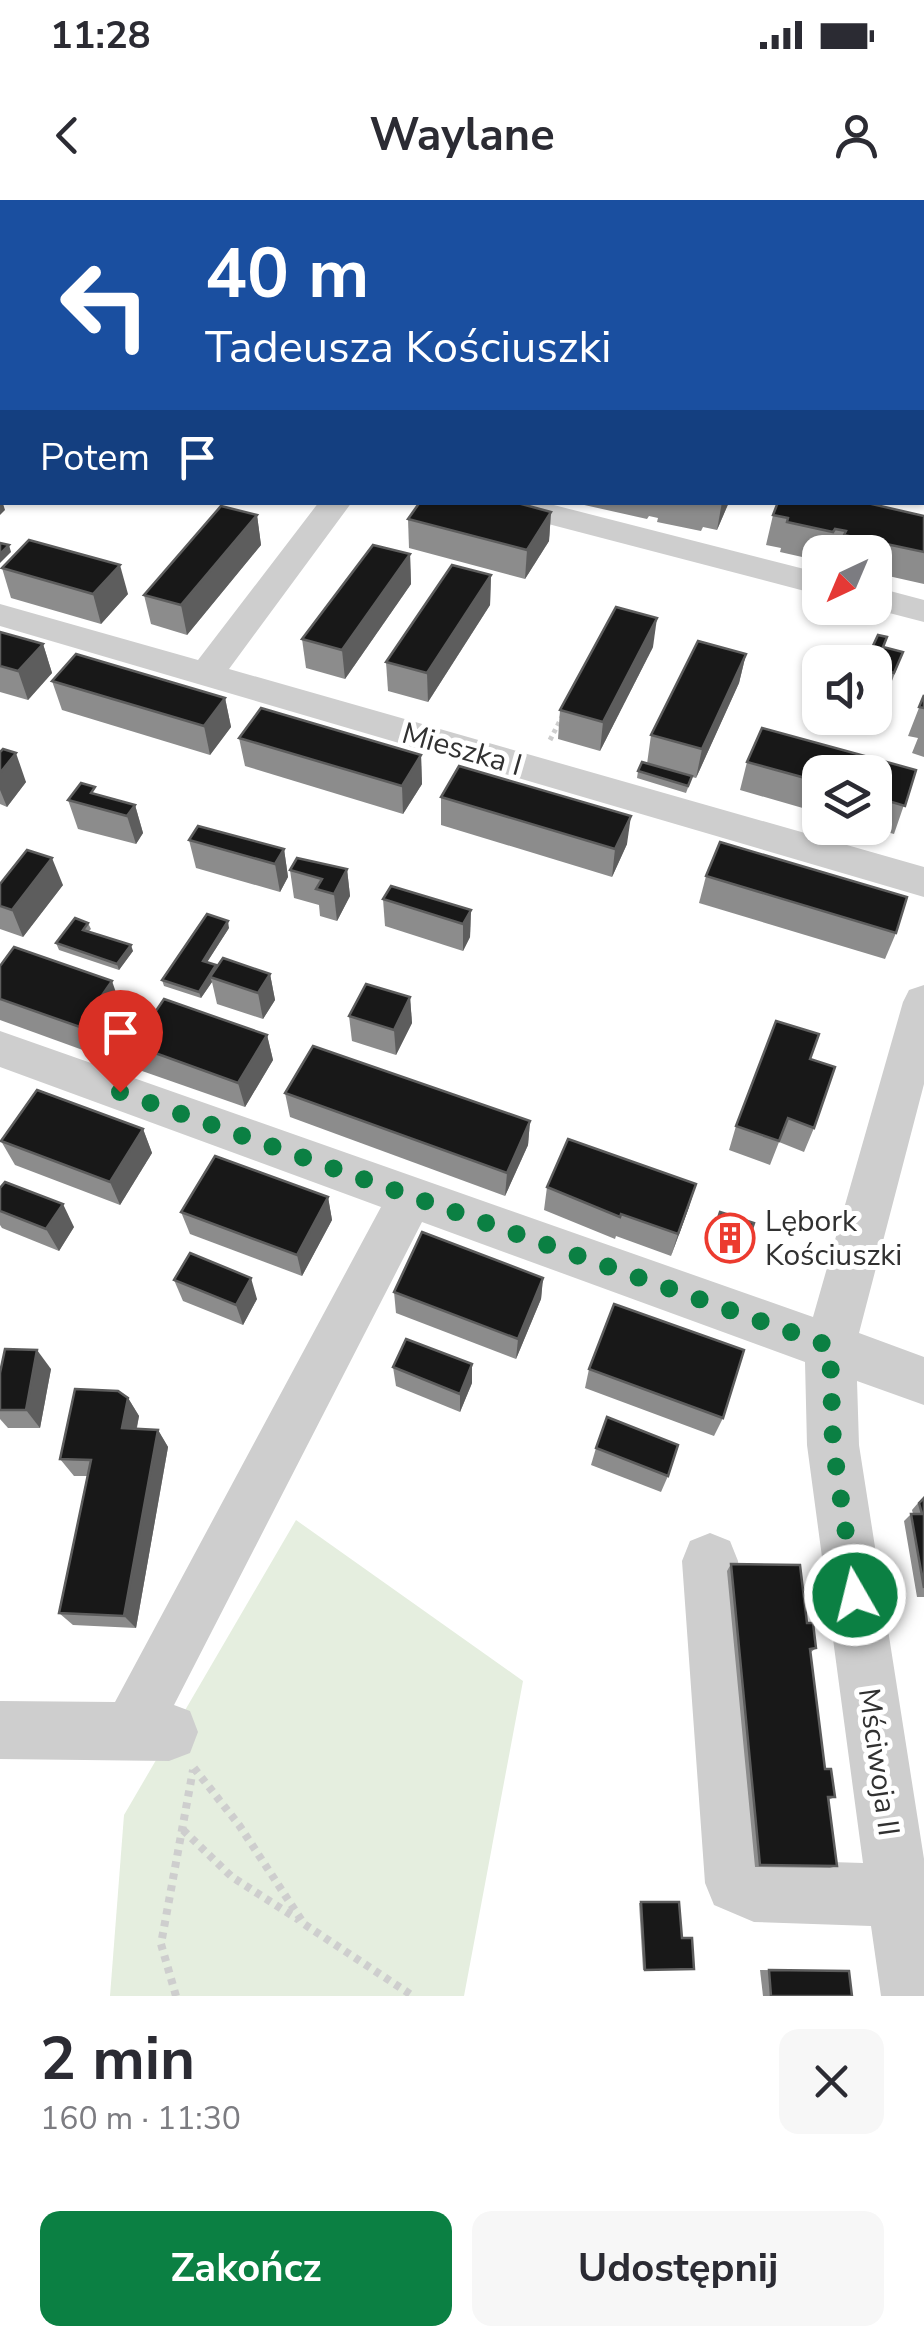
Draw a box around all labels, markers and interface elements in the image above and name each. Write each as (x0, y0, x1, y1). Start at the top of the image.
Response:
text: 11:28 (50, 10, 151, 61)
text: Waylane (369, 105, 555, 166)
icon: back (40, 108, 95, 163)
icon: person (829, 108, 884, 163)
text: 40 m (205, 226, 369, 322)
icon: left (40, 240, 170, 370)
text: Tadeusza Kościuszki (205, 317, 611, 378)
icon: arrive (170, 430, 225, 485)
text: Potem (40, 432, 150, 483)
north arrow (802, 535, 892, 625)
map controls (802, 535, 892, 845)
button: sound (802, 645, 892, 735)
street label: Mieszka I (397, 713, 527, 786)
button: layers (802, 755, 892, 845)
pin (78, 990, 163, 1093)
icon: arrive (93, 1005, 148, 1060)
place label: Lębork Kościuszki (765, 1201, 902, 1276)
building icon: Lębork Kościuszki (704, 1212, 756, 1264)
position arrow (803, 1543, 907, 1647)
street label: Mściwoja II (848, 1686, 909, 1839)
text: 2 min (40, 2018, 195, 2100)
button: close (779, 2029, 884, 2134)
text: 160 m · 11:30 (40, 2097, 241, 2140)
button: Zakończ (40, 2211, 452, 2326)
button: Udostępnij (472, 2211, 884, 2326)

